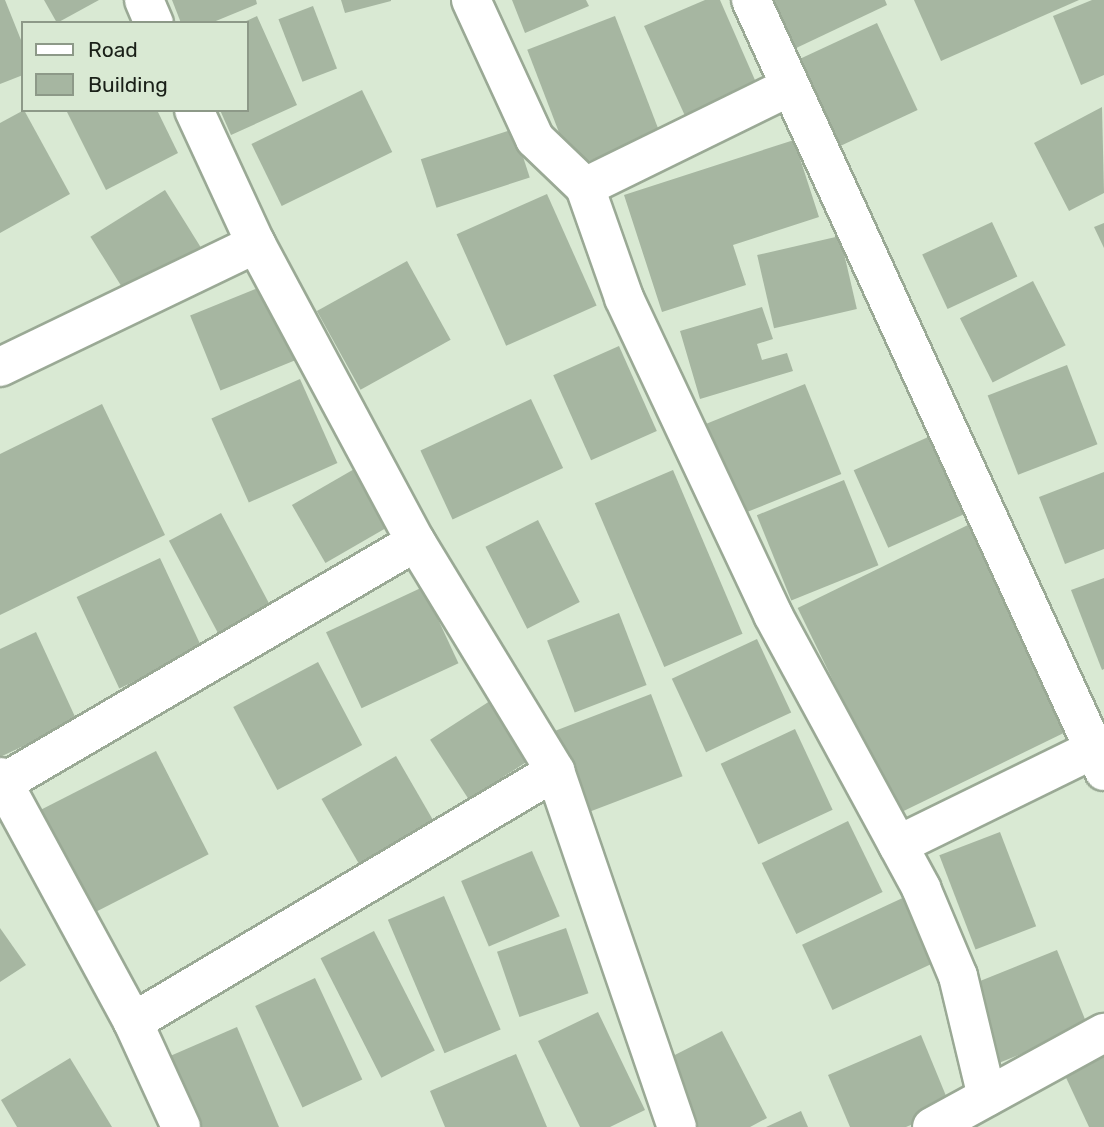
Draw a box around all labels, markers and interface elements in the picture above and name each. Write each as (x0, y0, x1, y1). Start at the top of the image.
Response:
legend (21, 21, 248, 112)
text: Road (88, 37, 138, 62)
text: Building (88, 72, 168, 97)

